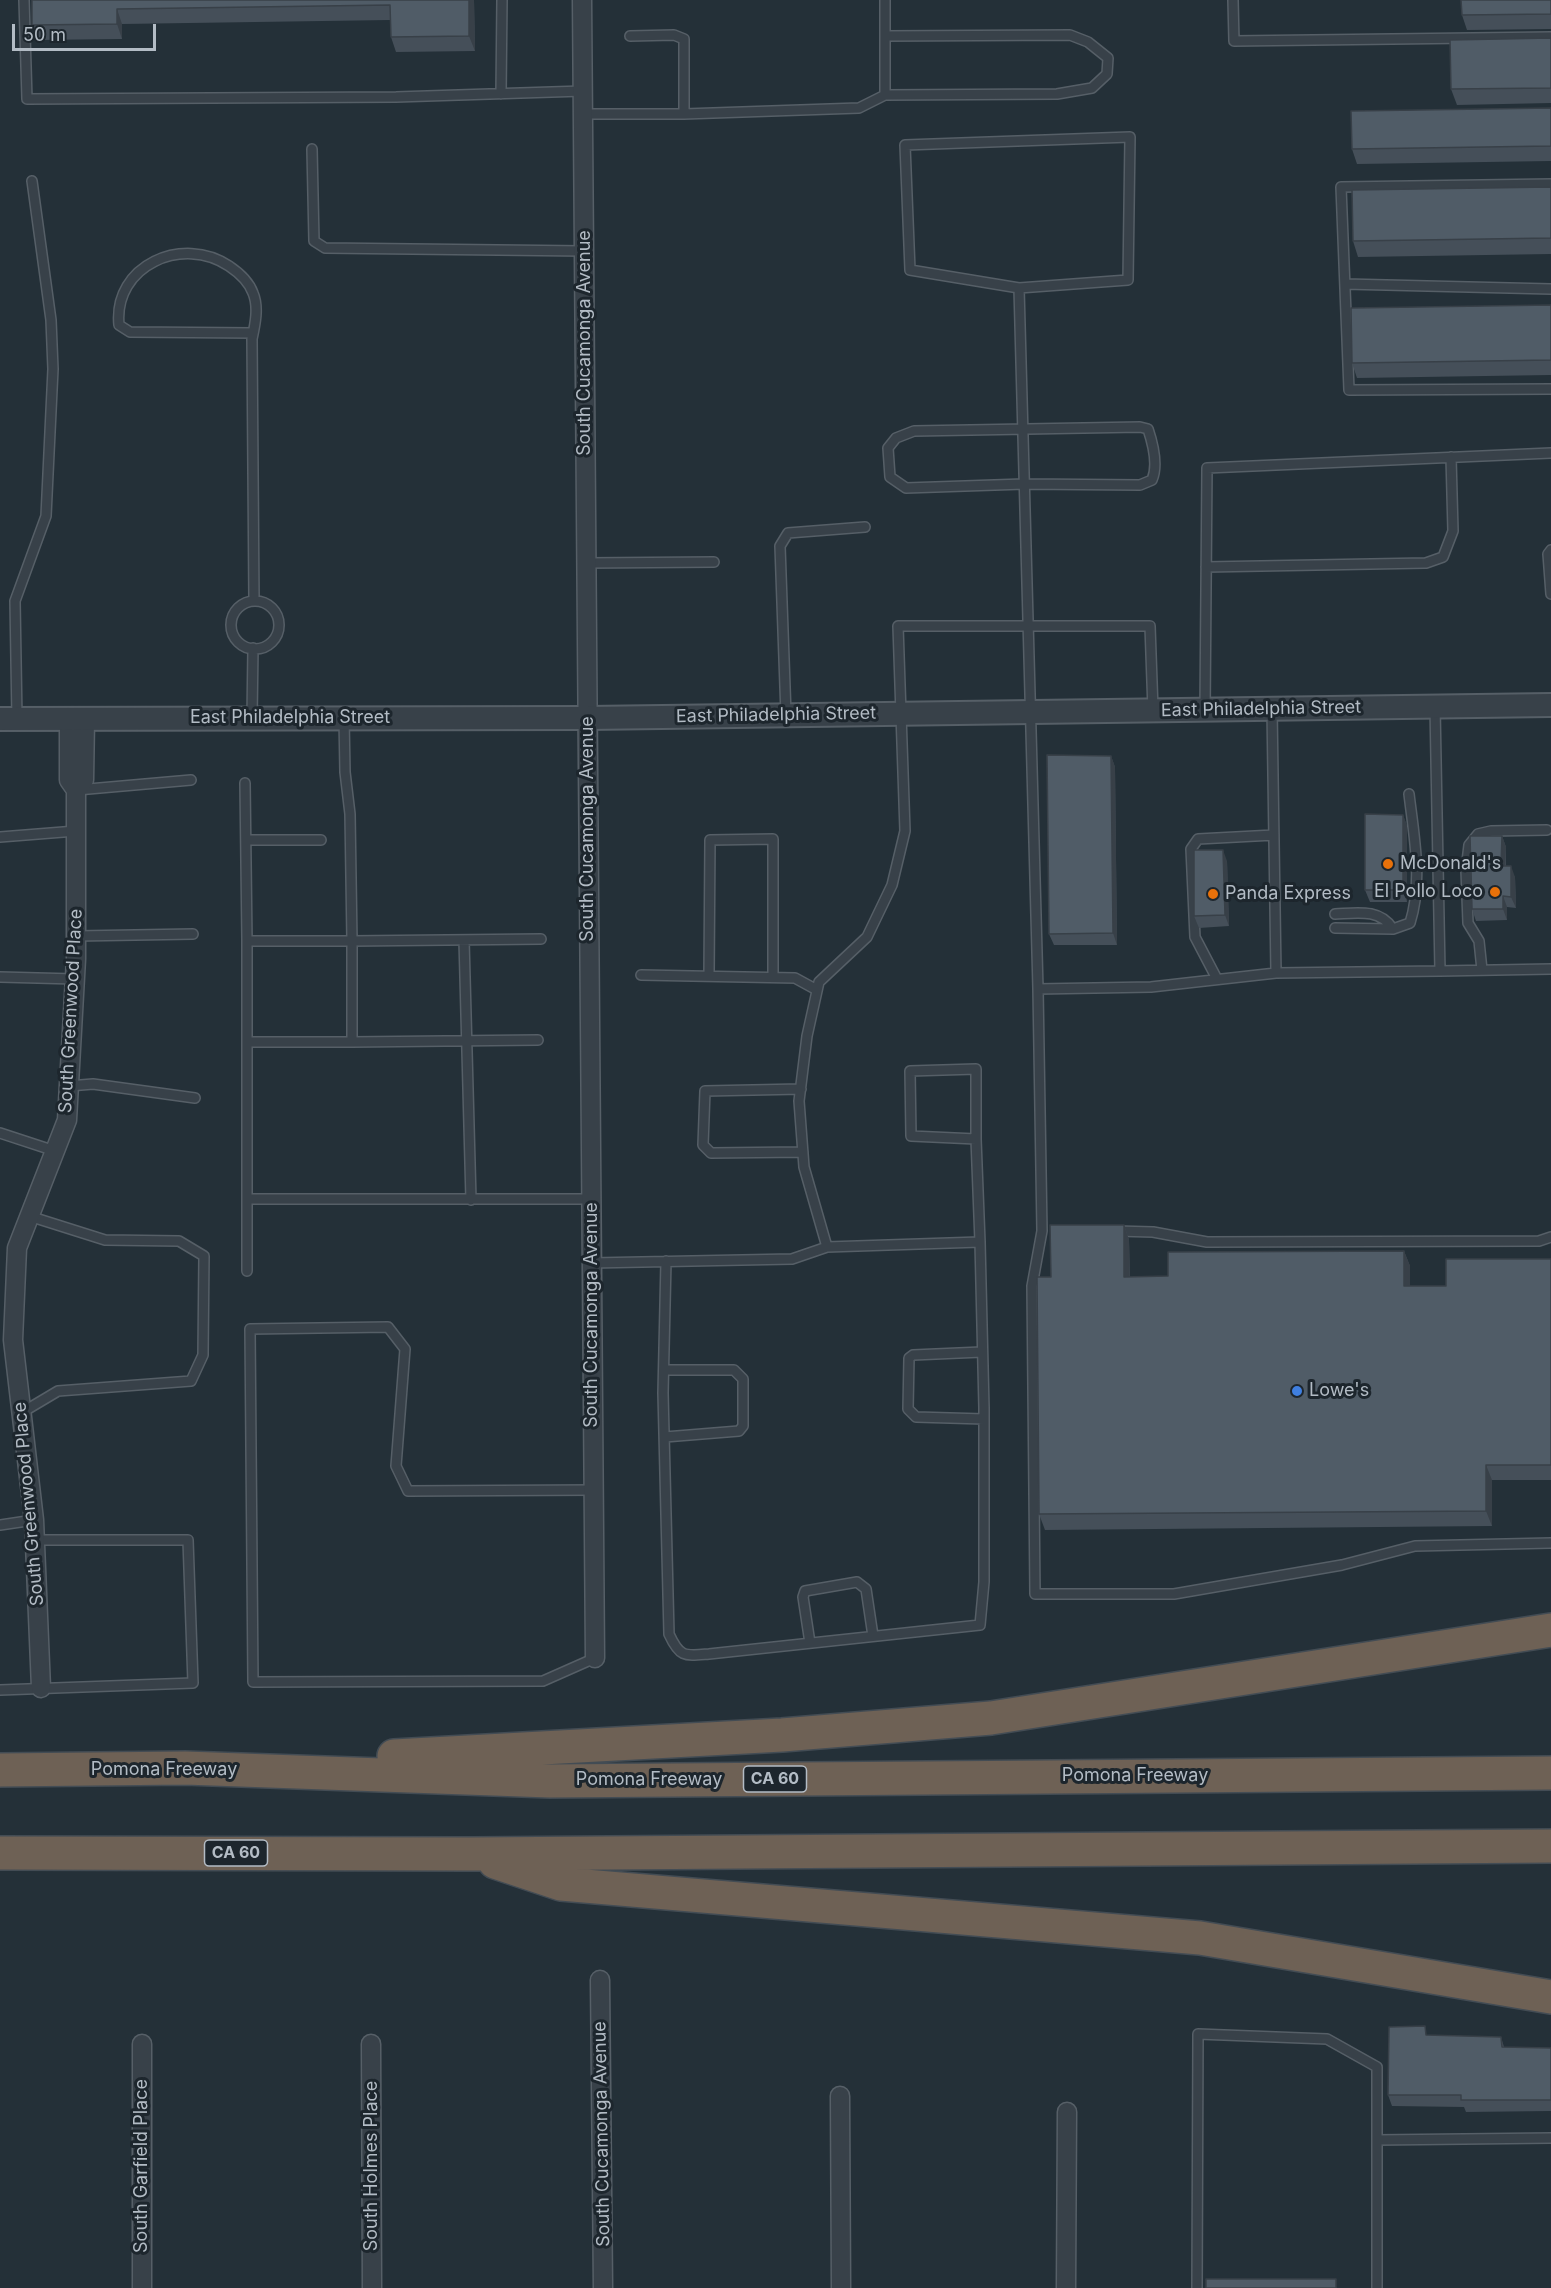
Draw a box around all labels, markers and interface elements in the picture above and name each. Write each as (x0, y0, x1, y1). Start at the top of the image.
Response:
scale bar (15, 12, 159, 50)
text: 50 m (23, 24, 66, 45)
street label: South Cucamonga Avenue (574, 230, 596, 456)
street label: East Philadelphia Street (1161, 696, 1361, 722)
street label: East Philadelphia Street (676, 702, 876, 728)
street label: East Philadelphia Street (190, 707, 390, 729)
street label: South Cucamonga Avenue (577, 716, 599, 942)
place label: McDonald's (1400, 853, 1501, 875)
marker: McDonald's (1381, 857, 1395, 871)
place label: El Pollo Loco (1374, 881, 1483, 903)
place label: Panda Express (1225, 883, 1351, 905)
marker: El Pollo Loco (1488, 885, 1502, 899)
marker: Panda Express (1206, 887, 1220, 901)
street label: South Greenwood Place (55, 908, 87, 1114)
street label: South Cucamonga Avenue (581, 1202, 603, 1428)
place label: Lowe's (1309, 1380, 1369, 1402)
marker: Lowe's (1290, 1384, 1304, 1398)
street label: South Greenwood Place (9, 1401, 49, 1607)
street label: Pomona Freeway (91, 1759, 237, 1781)
street label: Pomona Freeway (1062, 1765, 1208, 1787)
road number: CA 60 (744, 1766, 806, 1792)
street label: Pomona Freeway (576, 1769, 722, 1791)
road number: CA 60 (204, 1840, 268, 1866)
street label: South Cucamonga Avenue (589, 2021, 615, 2247)
street label: South Garfield Place (131, 2079, 153, 2253)
street label: South Holmes Place (361, 2081, 383, 2251)

